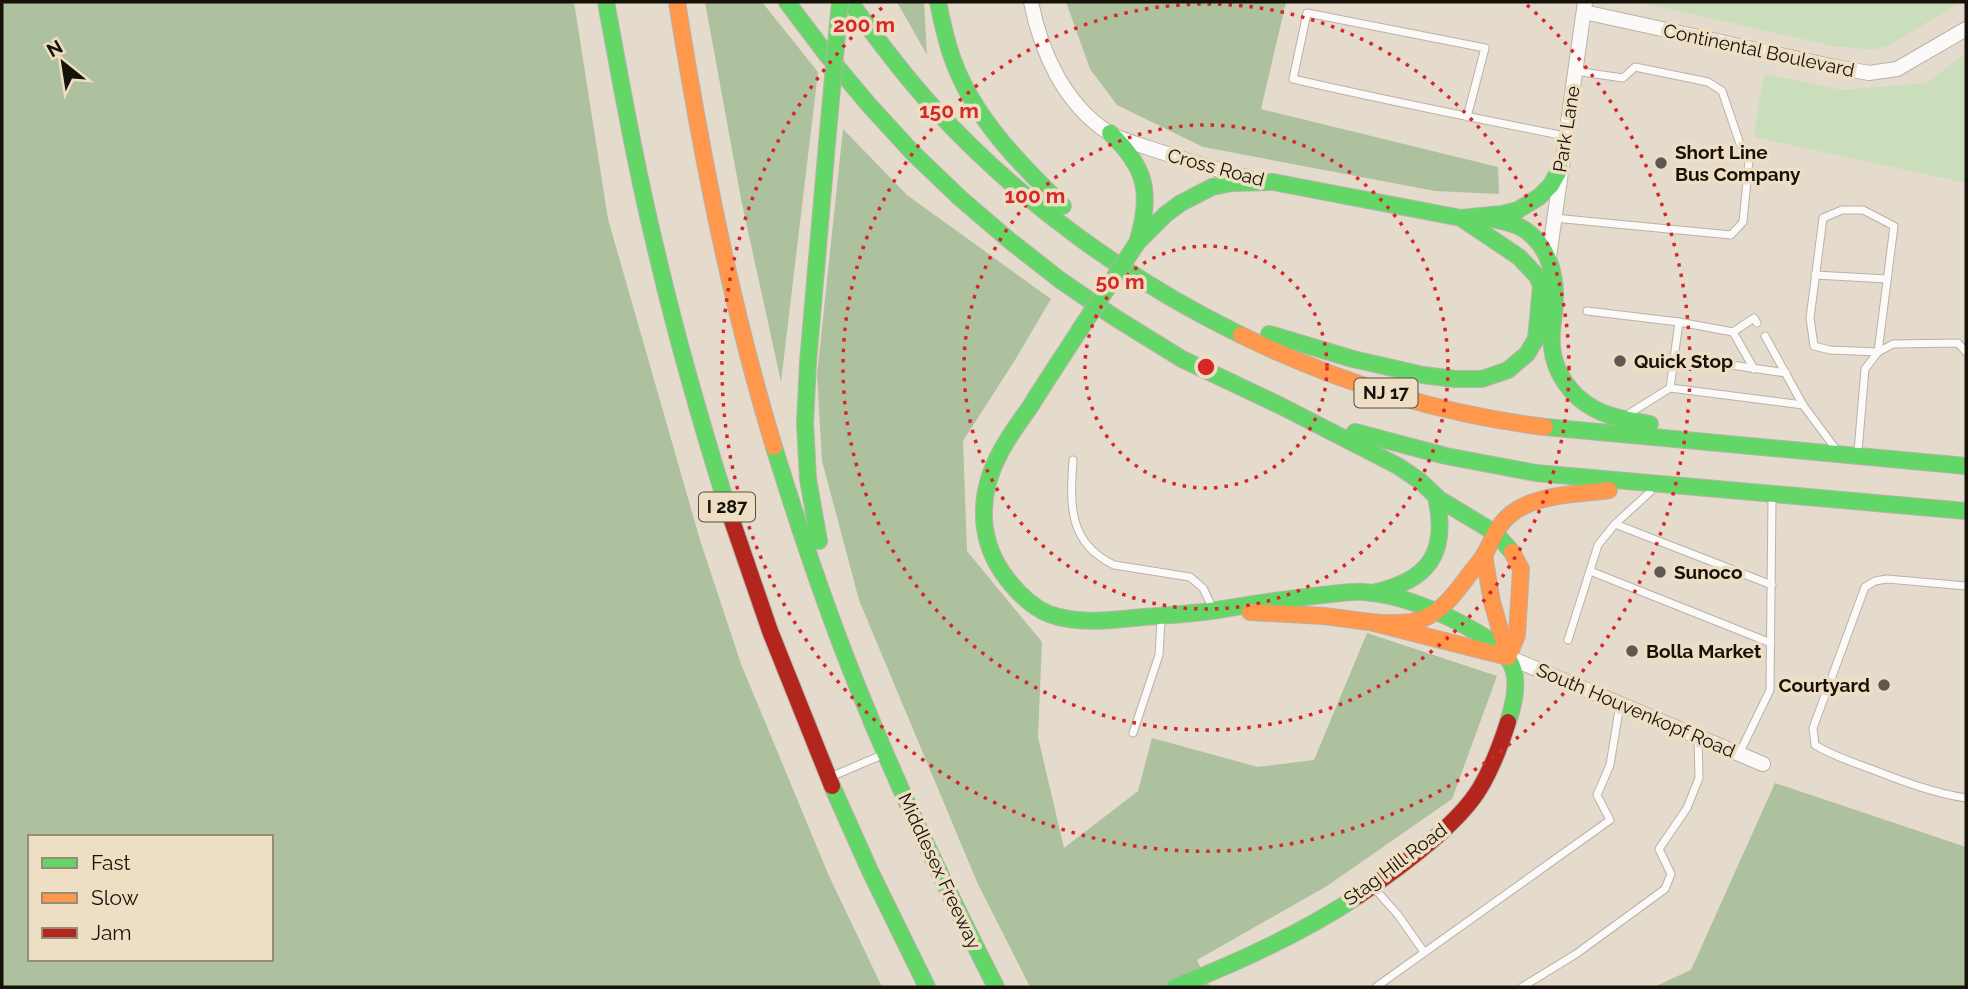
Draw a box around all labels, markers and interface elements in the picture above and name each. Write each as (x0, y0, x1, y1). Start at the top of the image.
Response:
text: 200 m (833, 12, 895, 37)
street label: Continental Boulevard (1661, 19, 1857, 81)
north arrow (28, 28, 98, 98)
text: N (43, 35, 66, 61)
street label: Park Lane (1548, 84, 1584, 174)
text: 150 m (919, 98, 979, 123)
place label: Short Line Bus Company (1675, 141, 1801, 185)
street label: Cross Road (1165, 144, 1267, 190)
marker: Short Line Bus Company (1653, 155, 1669, 171)
text: 100 m (1005, 183, 1065, 208)
text: 50 m (1095, 269, 1145, 294)
place label: Quick Stop (1634, 350, 1733, 372)
marker: Quick Stop (1612, 353, 1628, 369)
centre of rings (1194, 355, 1218, 379)
road number: NJ 17 (1354, 379, 1418, 408)
road number: I 287 (699, 492, 755, 522)
place label: Sunoco (1674, 561, 1742, 583)
marker: Sunoco (1652, 564, 1668, 580)
place label: Bolla Market (1646, 640, 1762, 662)
marker: Bolla Market (1624, 643, 1640, 659)
street label: South Houvenkopf Road (1533, 658, 1739, 762)
place label: Courtyard (1779, 674, 1870, 696)
marker: Courtyard (1876, 677, 1892, 693)
street label: Middlesex Freeway (894, 790, 986, 952)
street label: Stag Hill Road (1339, 818, 1451, 910)
legend (28, 835, 273, 961)
text: Fast (91, 850, 131, 875)
text: Slow (91, 885, 139, 910)
text: Jam (91, 920, 132, 945)

